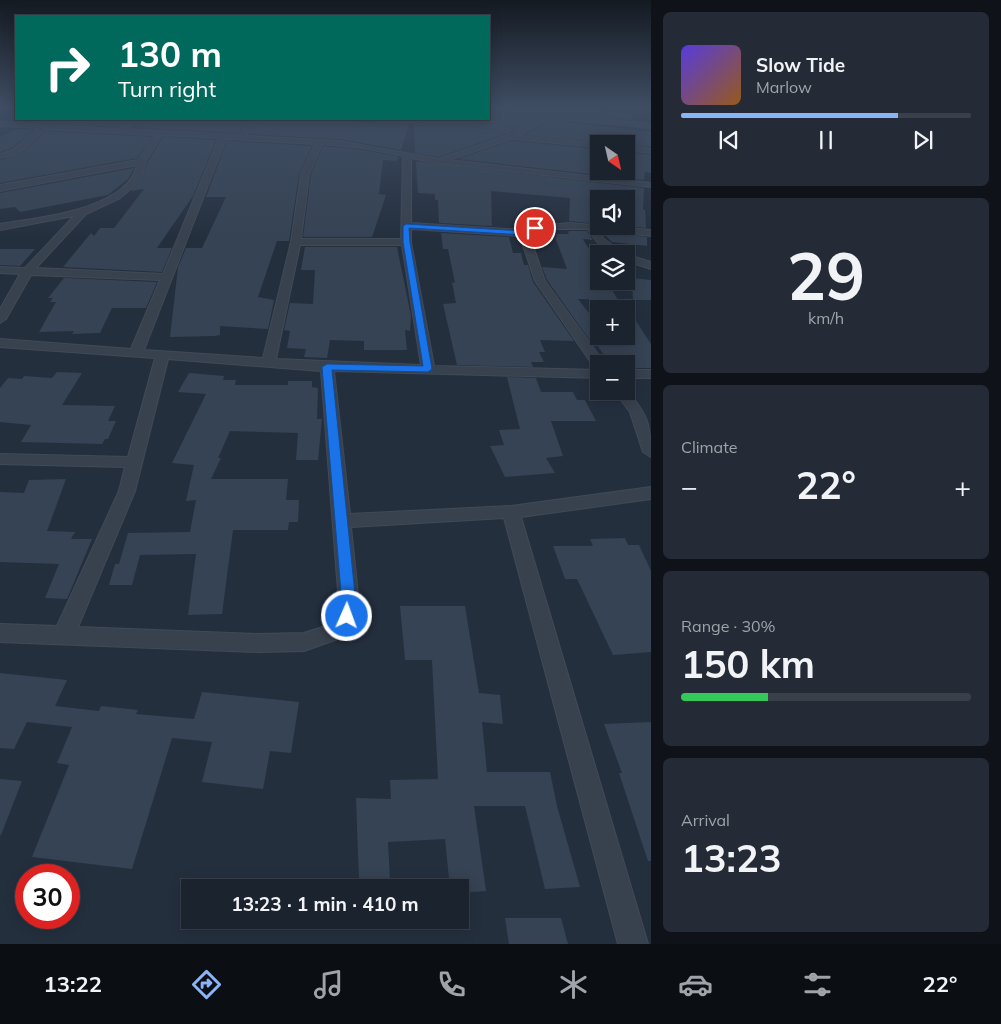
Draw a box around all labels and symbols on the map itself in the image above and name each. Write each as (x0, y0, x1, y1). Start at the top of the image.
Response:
north arrow (590, 135, 635, 180)
pin (514, 207, 556, 249)
position arrow (320, 589, 372, 641)
speed limit sign: 30 (15, 864, 80, 929)

